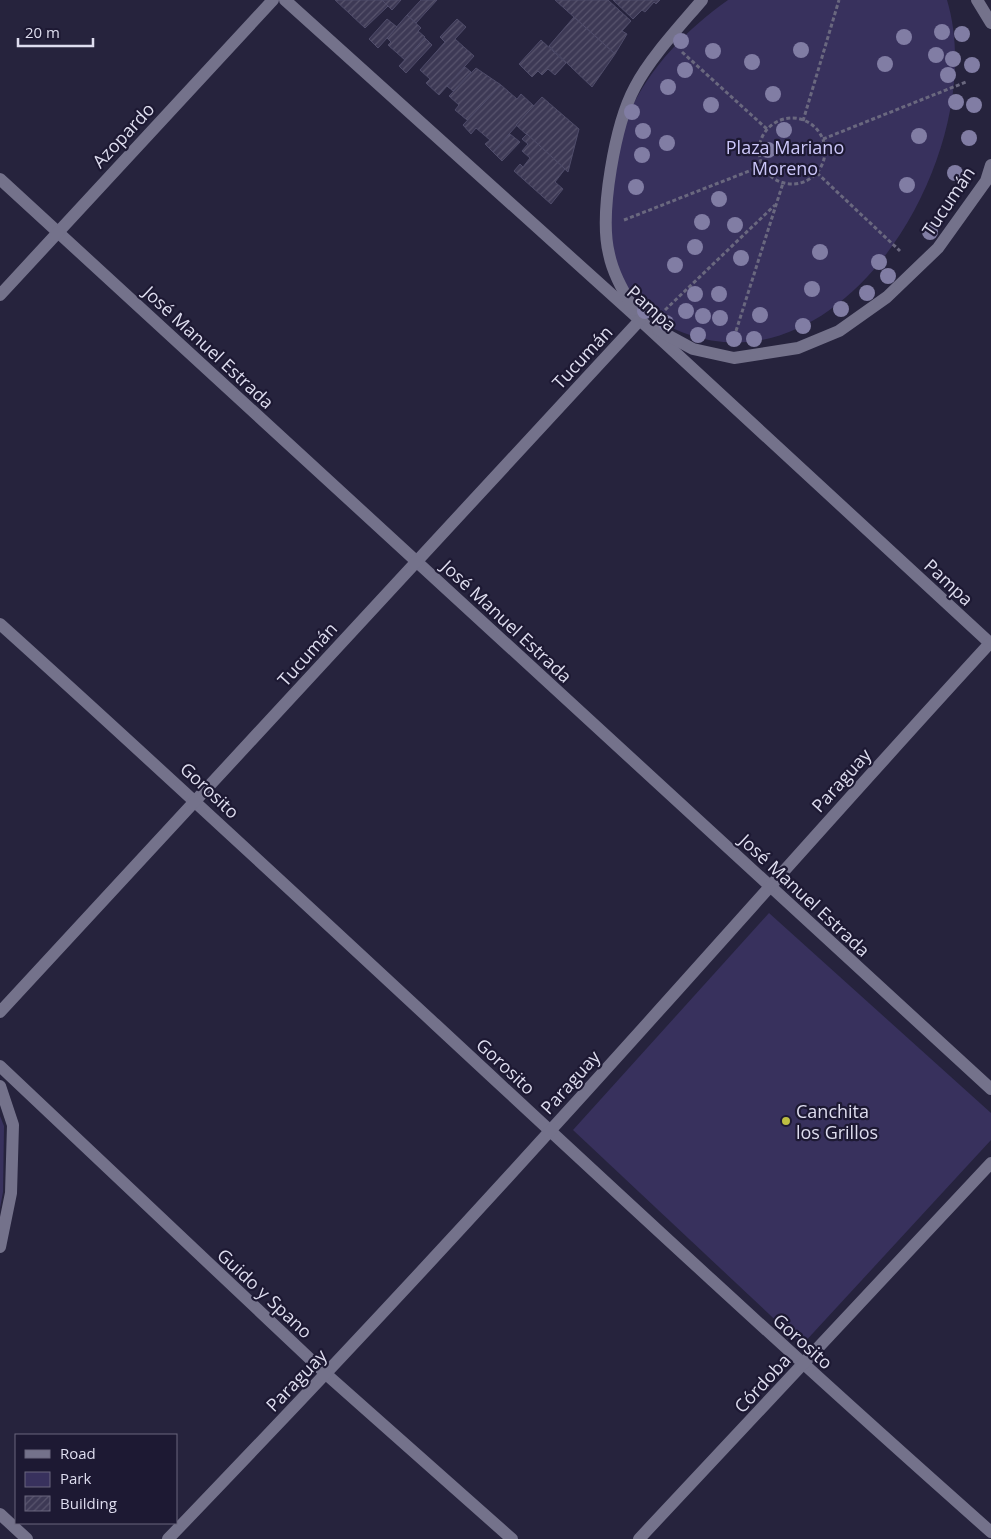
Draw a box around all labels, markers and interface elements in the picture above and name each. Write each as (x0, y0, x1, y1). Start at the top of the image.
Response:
scale bar (18, 15, 92, 47)
text: 20 m (25, 22, 60, 42)
street label: Azopardo (87, 97, 159, 173)
park label: Plaza Mariano Moreno (726, 135, 844, 180)
street label: Tucumán (916, 162, 980, 240)
street label: José Manuel Estrada (137, 279, 279, 414)
street label: Pampa (622, 280, 682, 336)
street label: Tucumán (547, 320, 617, 394)
street label: José Manuel Estrada (435, 553, 577, 688)
street label: Pampa (919, 553, 979, 611)
street label: Tucumán (272, 617, 342, 691)
street label: Paraguay (806, 742, 877, 817)
street label: Gorosito (175, 757, 245, 823)
street label: José Manuel Estrada (733, 827, 875, 962)
street label: Gorosito (471, 1033, 541, 1099)
street label: Paraguay (535, 1044, 606, 1119)
place label: Canchita los Grillos (796, 1099, 878, 1144)
marker: Canchita los Grillos (780, 1115, 792, 1127)
street label: Guido y Spano (212, 1243, 318, 1343)
street label: Gorosito (768, 1308, 838, 1374)
street label: Paraguay (260, 1343, 332, 1416)
street label: Córdoba (729, 1348, 795, 1418)
legend (15, 1434, 178, 1524)
text: Road (60, 1443, 96, 1463)
text: Park (60, 1468, 91, 1488)
text: Building (60, 1493, 117, 1513)

